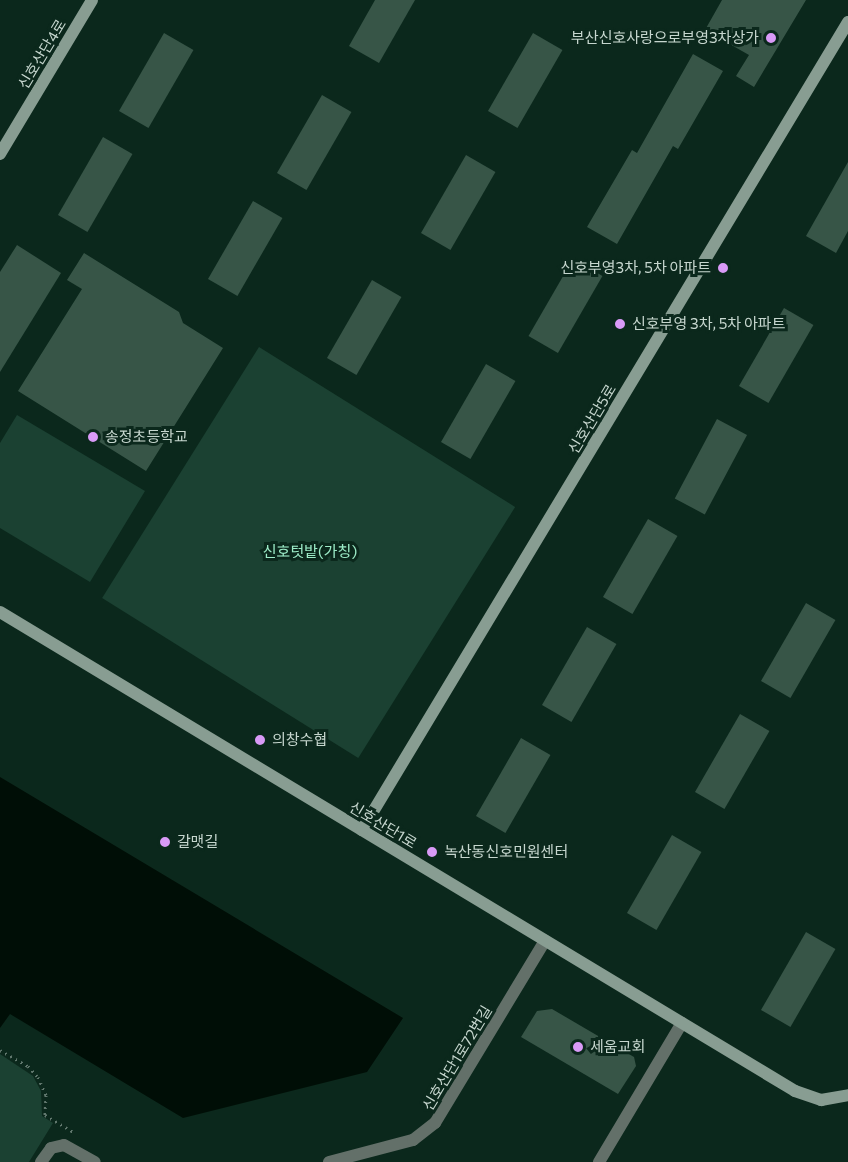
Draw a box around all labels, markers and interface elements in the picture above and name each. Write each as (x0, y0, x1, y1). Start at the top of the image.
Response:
street label: 신호산단4로 (14, 16, 70, 92)
place label: 부산신호사랑으로부영3차상가 (571, 29, 759, 47)
marker: 부산신호사랑으로부영3차상가 (764, 31, 778, 45)
place label: 신호부영3차, 5차 아파트 (560, 259, 711, 277)
marker: 신호부영3차, 5차 아파트 (716, 261, 730, 275)
place label: 신호부영 3차, 5차 아파트 (632, 315, 785, 333)
marker: 신호부영 3차, 5차 아파트 (613, 317, 627, 331)
street label: 신호산단5로 (564, 381, 620, 457)
place label: 송정초등학교 (105, 428, 188, 446)
marker: 송정초등학교 (86, 430, 100, 444)
park label: 신호텃밭(가칭) (263, 543, 357, 561)
place label: 의창수협 (272, 731, 327, 749)
marker: 의창수협 (253, 733, 267, 747)
street label: 신호산단1로 (346, 798, 420, 852)
place label: 갈맷길 (177, 833, 218, 851)
marker: 갈맷길 (158, 835, 172, 849)
place label: 녹산동신호민원센터 (444, 843, 568, 861)
marker: 녹산동신호민원센터 (425, 845, 439, 859)
street label: 신호산단1로72번길 (419, 1002, 495, 1114)
place label: 세움교회 (590, 1038, 645, 1056)
marker: 세움교회 (571, 1040, 585, 1054)

